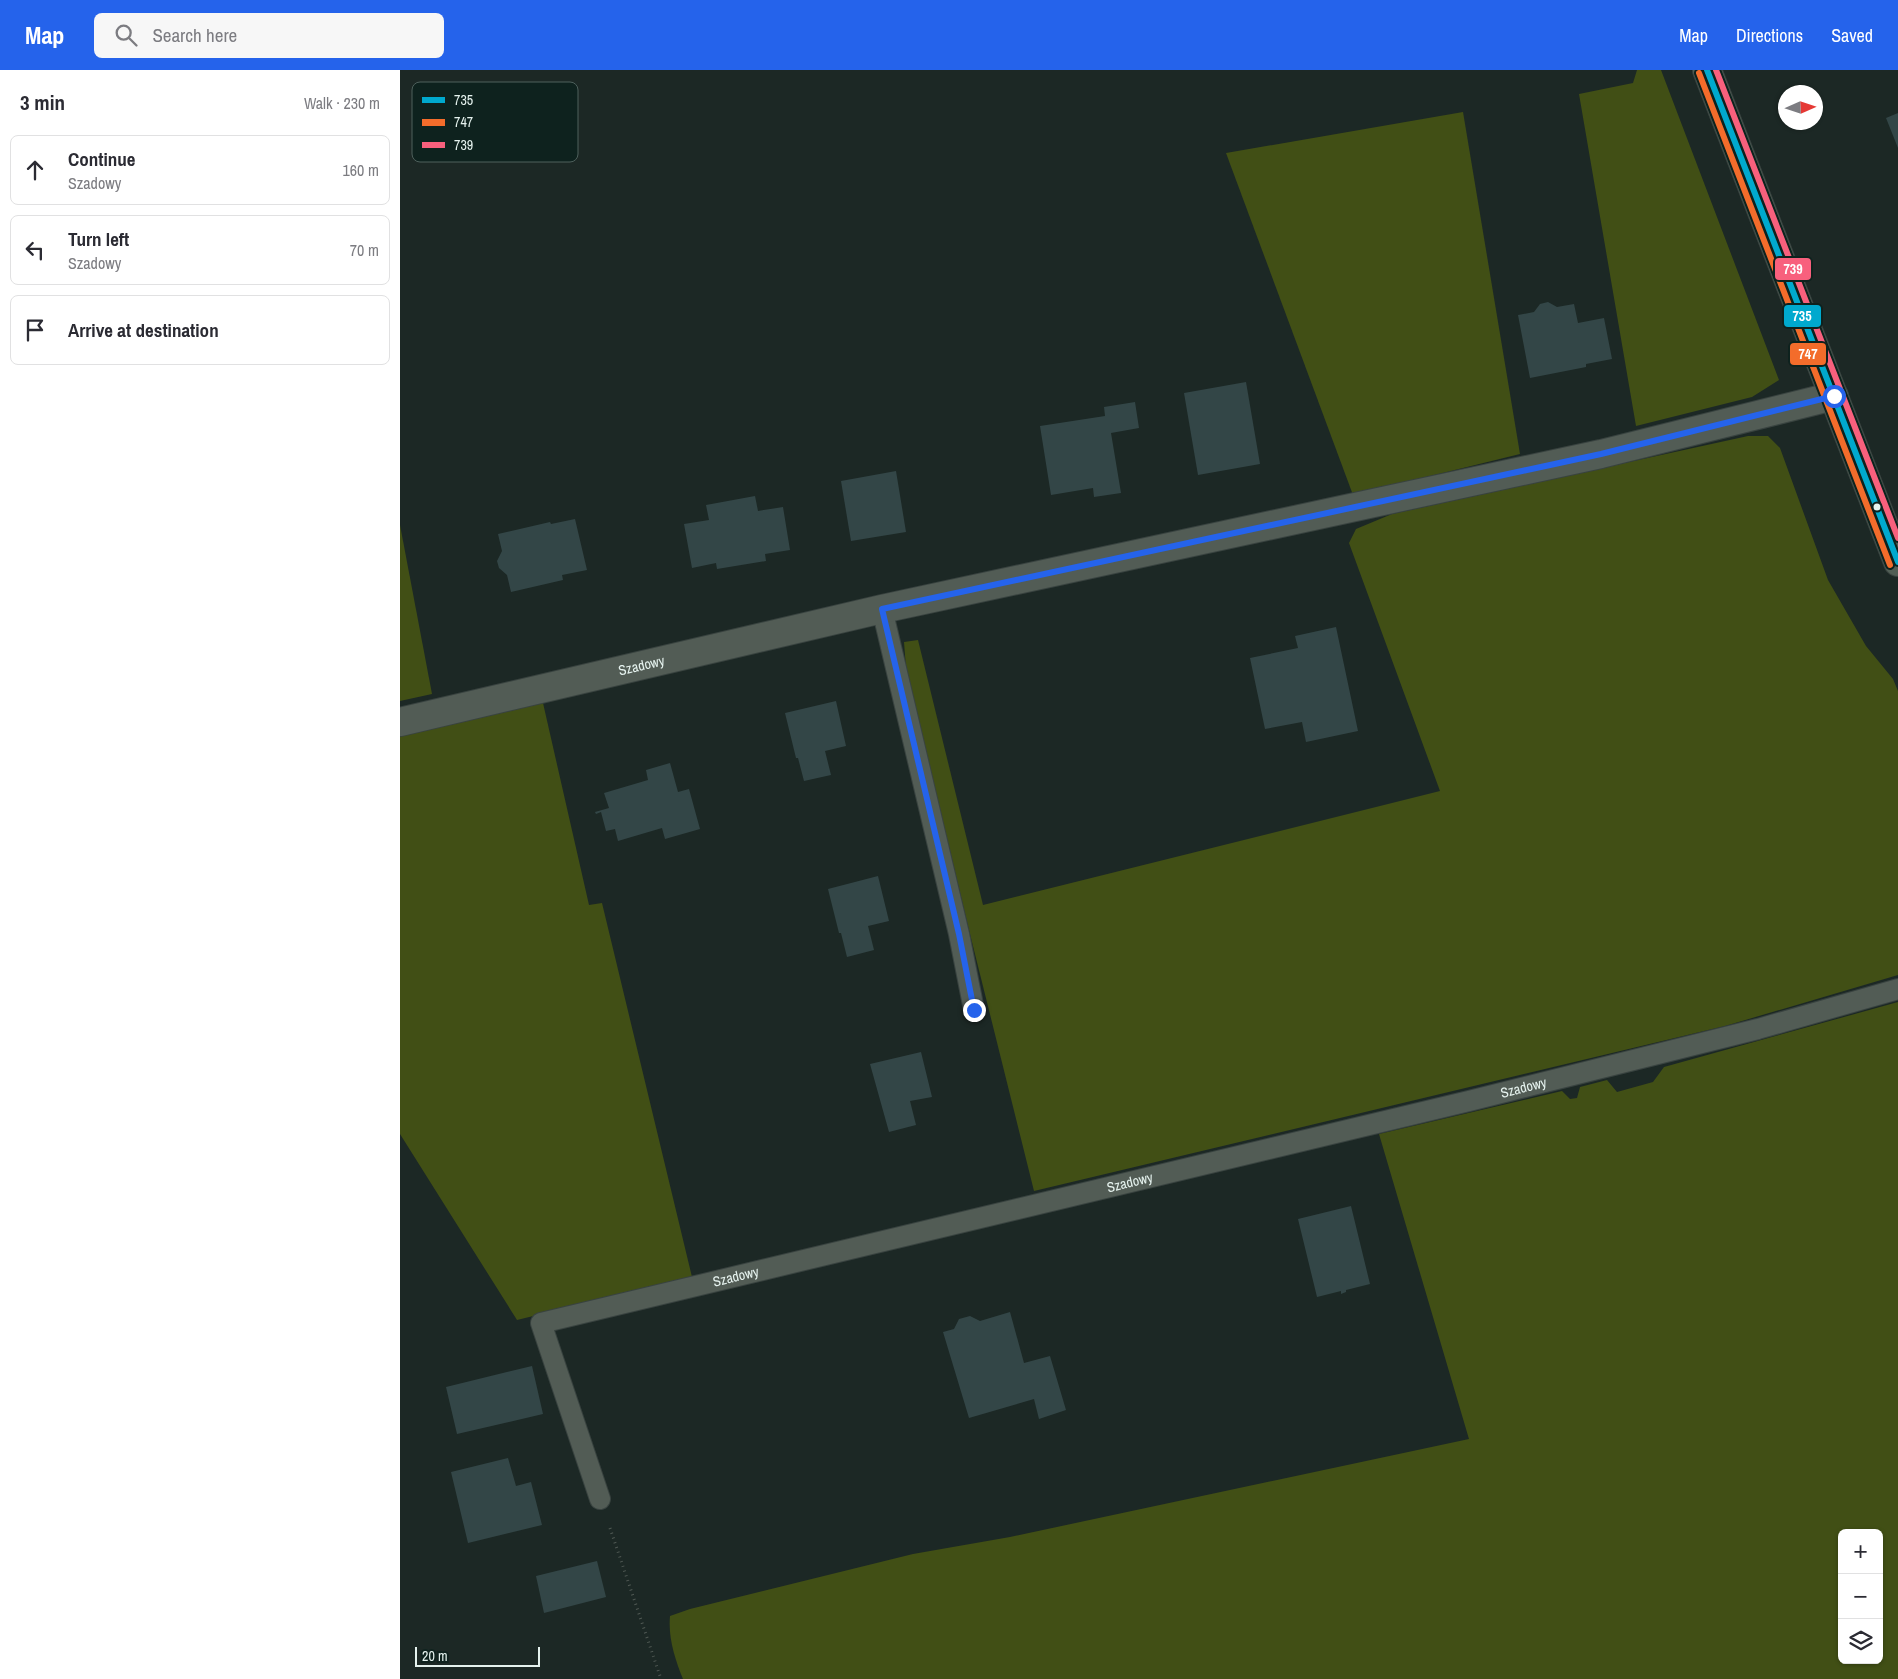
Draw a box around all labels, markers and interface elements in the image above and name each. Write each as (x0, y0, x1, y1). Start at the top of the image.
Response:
search box (94, 13, 444, 58)
text: Map (25, 19, 64, 51)
icon: search (112, 21, 140, 49)
text: Search here (152, 22, 237, 48)
text: Map (1679, 23, 1708, 48)
text: Directions (1736, 23, 1803, 48)
text: Saved (1831, 23, 1873, 48)
legend (412, 82, 578, 162)
north arrow (1778, 85, 1823, 130)
text: 3 min (20, 88, 65, 117)
text: 735 (454, 91, 473, 109)
text: Walk · 230 m (304, 92, 380, 114)
text: 747 (454, 113, 473, 131)
text: 739 (454, 136, 473, 154)
text: Continue (68, 146, 136, 172)
icon: ahead (21, 156, 49, 184)
text: 160 m (343, 159, 379, 181)
text: Szadowy (68, 172, 121, 194)
text: Turn left (68, 226, 129, 252)
icon: left (21, 236, 49, 264)
text: 70 m (350, 239, 379, 261)
text: Szadowy (68, 252, 121, 274)
line badge: 739 (1774, 257, 1812, 281)
text: 739 (1783, 260, 1803, 278)
line badge: 735 (1783, 304, 1822, 328)
text: 735 (1792, 307, 1812, 325)
icon: arrive (21, 316, 49, 344)
text: Arrive at destination (68, 317, 219, 343)
line badge: 747 (1789, 342, 1827, 366)
text: 747 (1798, 345, 1818, 363)
route start (1823, 385, 1846, 408)
unlabelled marker (1872, 502, 1882, 512)
street label: Szadowy (617, 651, 666, 679)
route end (963, 999, 986, 1022)
street label: Szadowy (1499, 1073, 1549, 1102)
street label: Szadowy (1105, 1168, 1155, 1196)
street label: Szadowy (711, 1262, 761, 1291)
map controls (1838, 1529, 1883, 1664)
button: + (1838, 1529, 1883, 1574)
button: − (1838, 1574, 1883, 1619)
button: layers (1838, 1619, 1883, 1664)
scale bar (415, 1644, 540, 1667)
text: 20 m (422, 1647, 448, 1665)

